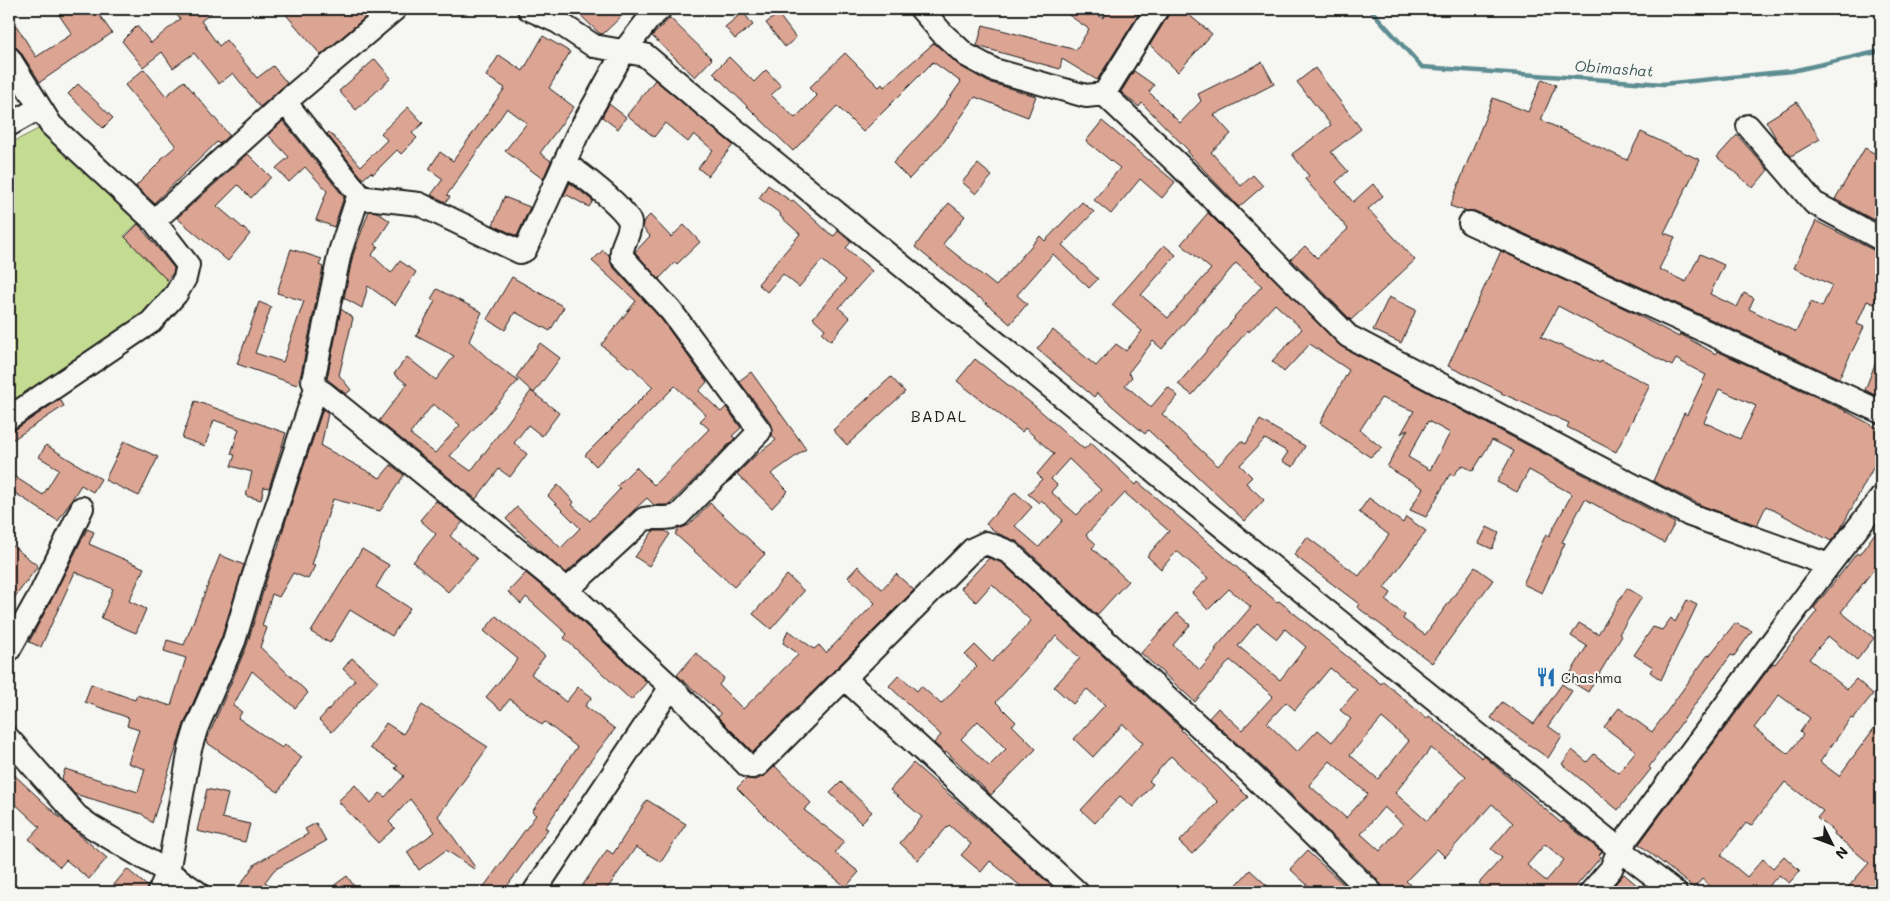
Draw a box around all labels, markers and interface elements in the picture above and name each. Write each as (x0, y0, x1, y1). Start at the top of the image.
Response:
water label: Obimashat (1574, 55, 1654, 81)
district label: BADAL (911, 405, 967, 426)
restaurant icon: Chashma (1535, 666, 1557, 688)
place label: Chashma (1561, 668, 1622, 687)
north arrow (1808, 818, 1858, 868)
text: N (1831, 843, 1853, 863)

